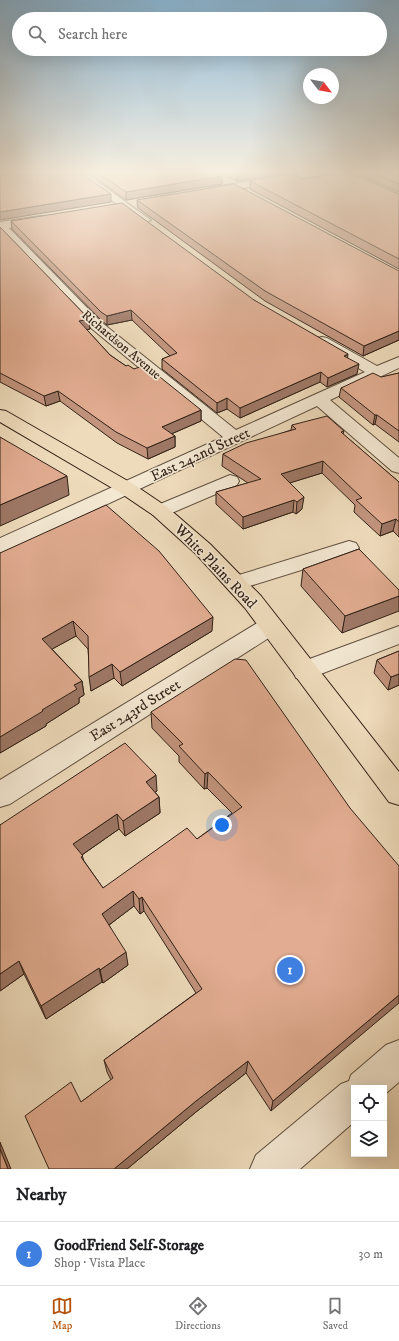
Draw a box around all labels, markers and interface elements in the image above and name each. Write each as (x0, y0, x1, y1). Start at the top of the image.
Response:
search box (12, 12, 387, 56)
icon: search (26, 23, 48, 45)
text: Search here (58, 25, 127, 44)
north arrow (303, 68, 339, 104)
street label: Richardson Avenue (78, 307, 164, 383)
street label: East 242nd Street (148, 423, 253, 486)
street label: White Plains Road (170, 519, 261, 613)
street label: East 243rd Street (86, 675, 184, 746)
your location (212, 815, 232, 835)
pin: 1 (277, 955, 303, 985)
map controls (351, 1085, 387, 1157)
button: locate (351, 1085, 387, 1121)
button: layers (351, 1121, 387, 1157)
text: Nearby (16, 1184, 66, 1206)
text: GoodFriend Self-Storage (54, 1236, 204, 1255)
text: 1 (27, 1246, 31, 1262)
text: 30 m (359, 1246, 383, 1262)
text: Shop · Vista Place (54, 1255, 145, 1271)
tab: Map (51, 1295, 73, 1333)
tab: Directions (175, 1295, 221, 1333)
tab: Saved (323, 1295, 348, 1333)

